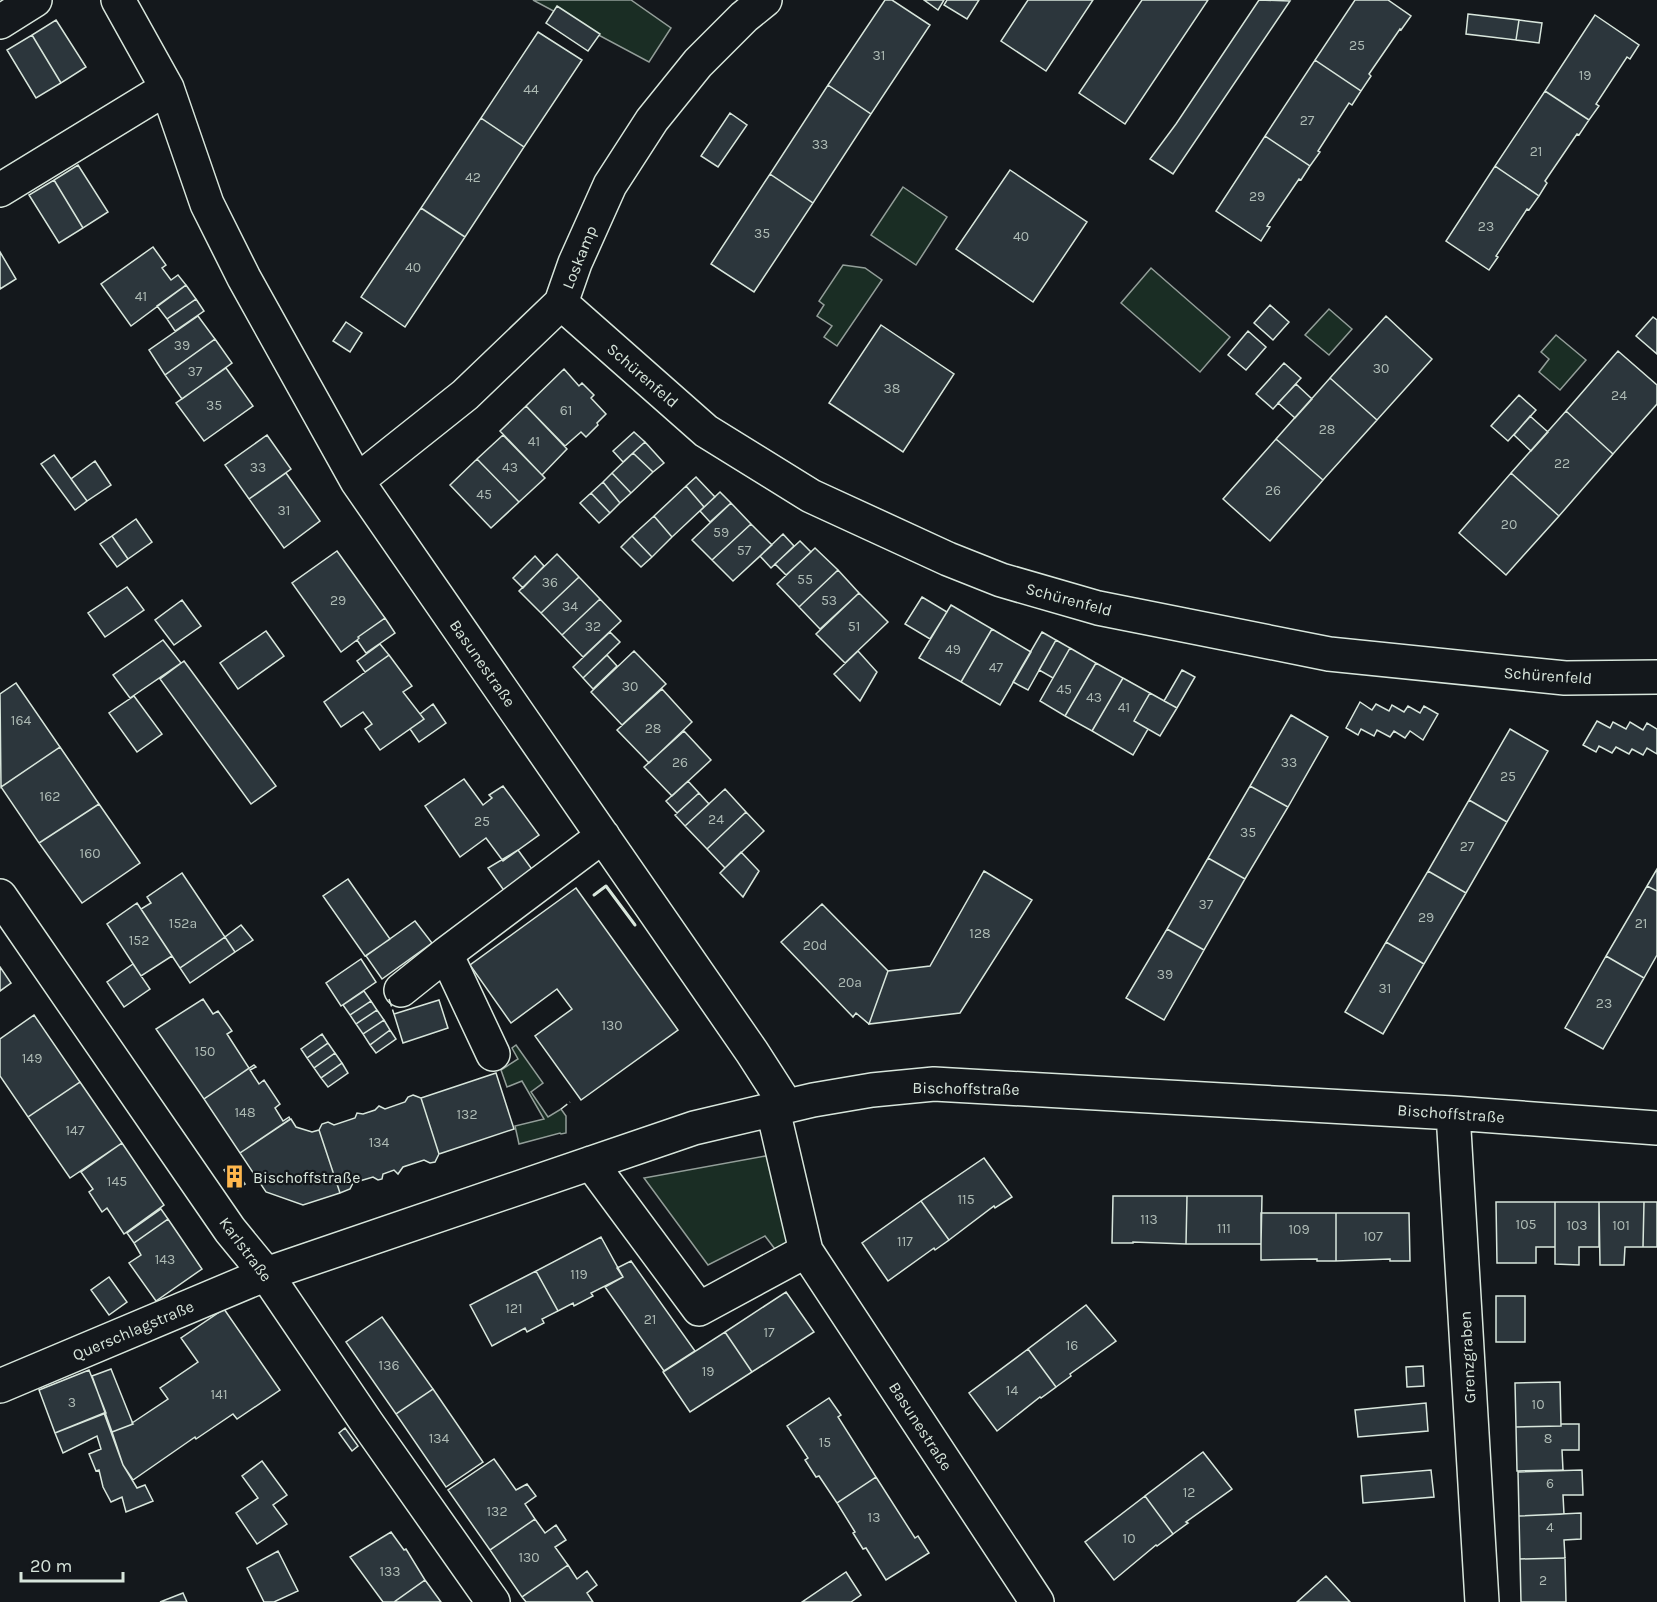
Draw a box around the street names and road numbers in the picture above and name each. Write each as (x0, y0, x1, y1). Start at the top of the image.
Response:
street label: Loskamp (558, 223, 601, 292)
street label: Schürenfeld (603, 339, 682, 412)
street label: Schürenfeld (1024, 579, 1114, 620)
street label: Basunestraße (446, 616, 520, 710)
street label: Schürenfeld (1503, 663, 1593, 688)
street label: Bischoffstraße (912, 1078, 1020, 1099)
street label: Bischoffstraße (1397, 1100, 1505, 1127)
street label: Karlstraße (215, 1213, 276, 1285)
street label: Querschlagstraße (70, 1296, 197, 1365)
street label: Grenzgraben (1456, 1310, 1479, 1404)
street label: Basunestraße (885, 1378, 956, 1474)

